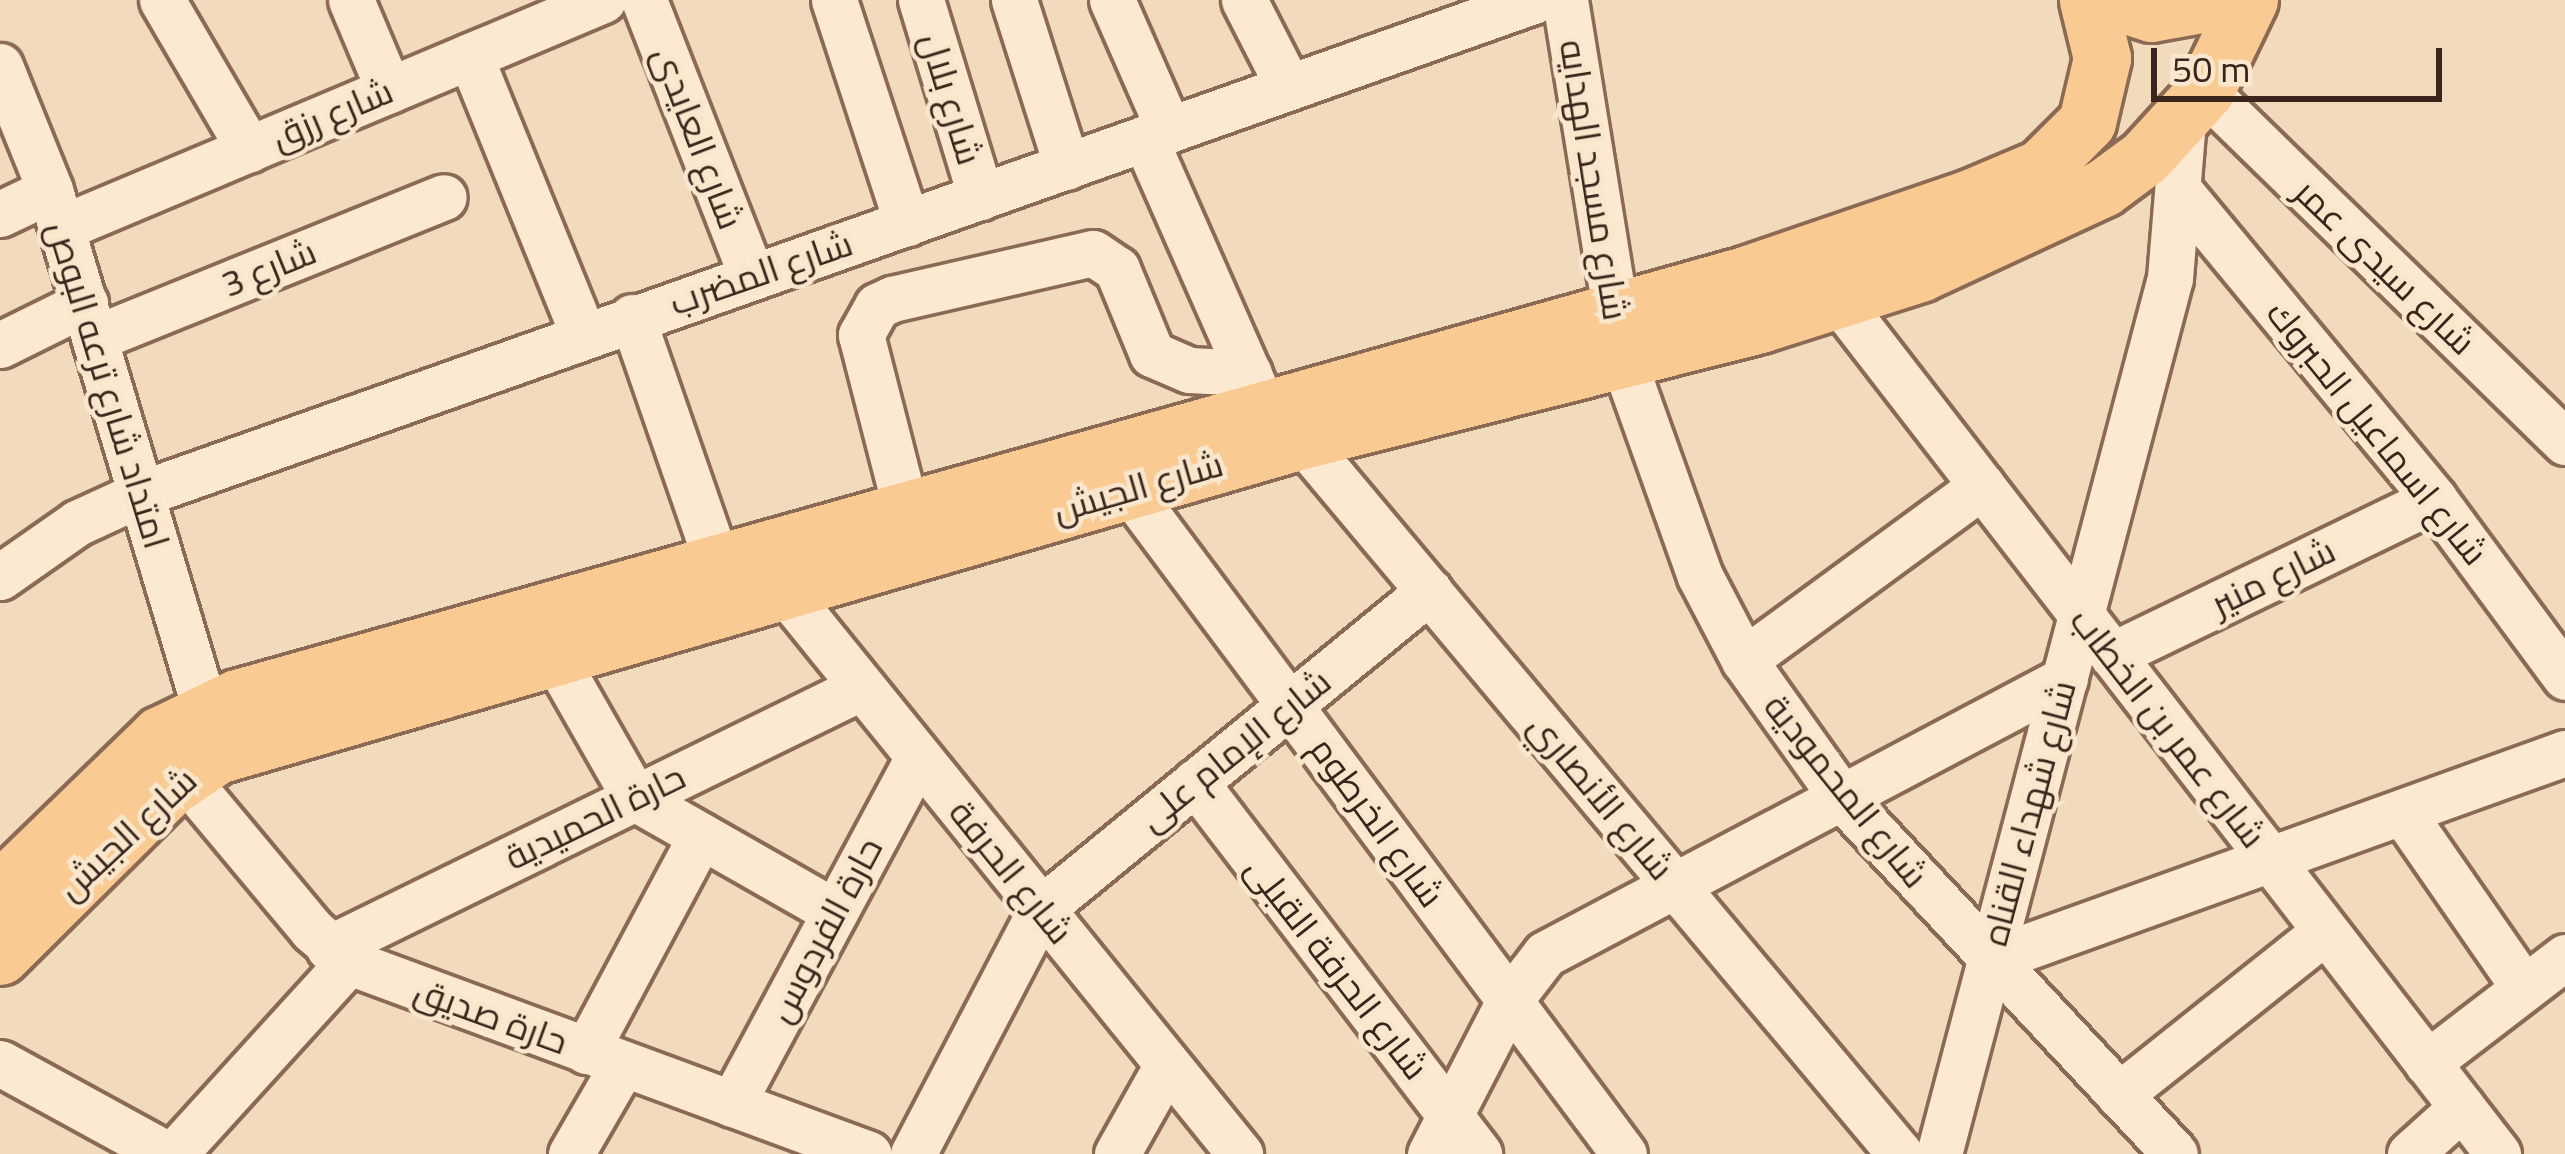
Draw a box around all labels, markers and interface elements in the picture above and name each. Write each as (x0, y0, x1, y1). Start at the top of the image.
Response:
scale bar (2157, 24, 2448, 98)
street label: شارع بلال (911, 28, 991, 170)
text: 50 m (2172, 35, 2250, 103)
street label: شارع مسجد الهدايه (1551, 37, 1637, 323)
street label: شارع العايدى (643, 41, 753, 235)
street label: شارع رزق (265, 69, 399, 159)
street label: شارع سيدى عمر (2286, 170, 2484, 364)
street label: امتداد شارع ترعه البوص (38, 216, 178, 554)
street label: شارع المضرب (664, 222, 858, 324)
street label: شارع 3 (216, 230, 322, 306)
street label: شارع اسماعيل الحبروك (2257, 292, 2497, 574)
street label: شارع الجيش (1048, 442, 1228, 532)
street label: شارع منير (2204, 528, 2342, 626)
street label: شارع عمر بن الخطاب (2061, 600, 2275, 856)
street label: شارع الإمام على (1131, 660, 1339, 840)
street label: شارع شهداء القناه (1973, 676, 2085, 950)
street label: شارع المحمودية (1755, 686, 1937, 896)
street label: شارع الأنصاري (1519, 705, 1683, 889)
street label: شارع الخرطوم (1301, 728, 1453, 916)
street label: حارة الحميدية (498, 755, 692, 879)
street label: شارع الجيش (48, 759, 206, 909)
street label: شارع الحرفة (940, 791, 1082, 953)
street label: حارة الفردوس (758, 830, 892, 1030)
street label: شارع الحرفة القبلى (1236, 848, 1438, 1088)
street label: حارة صديق (409, 968, 573, 1064)

